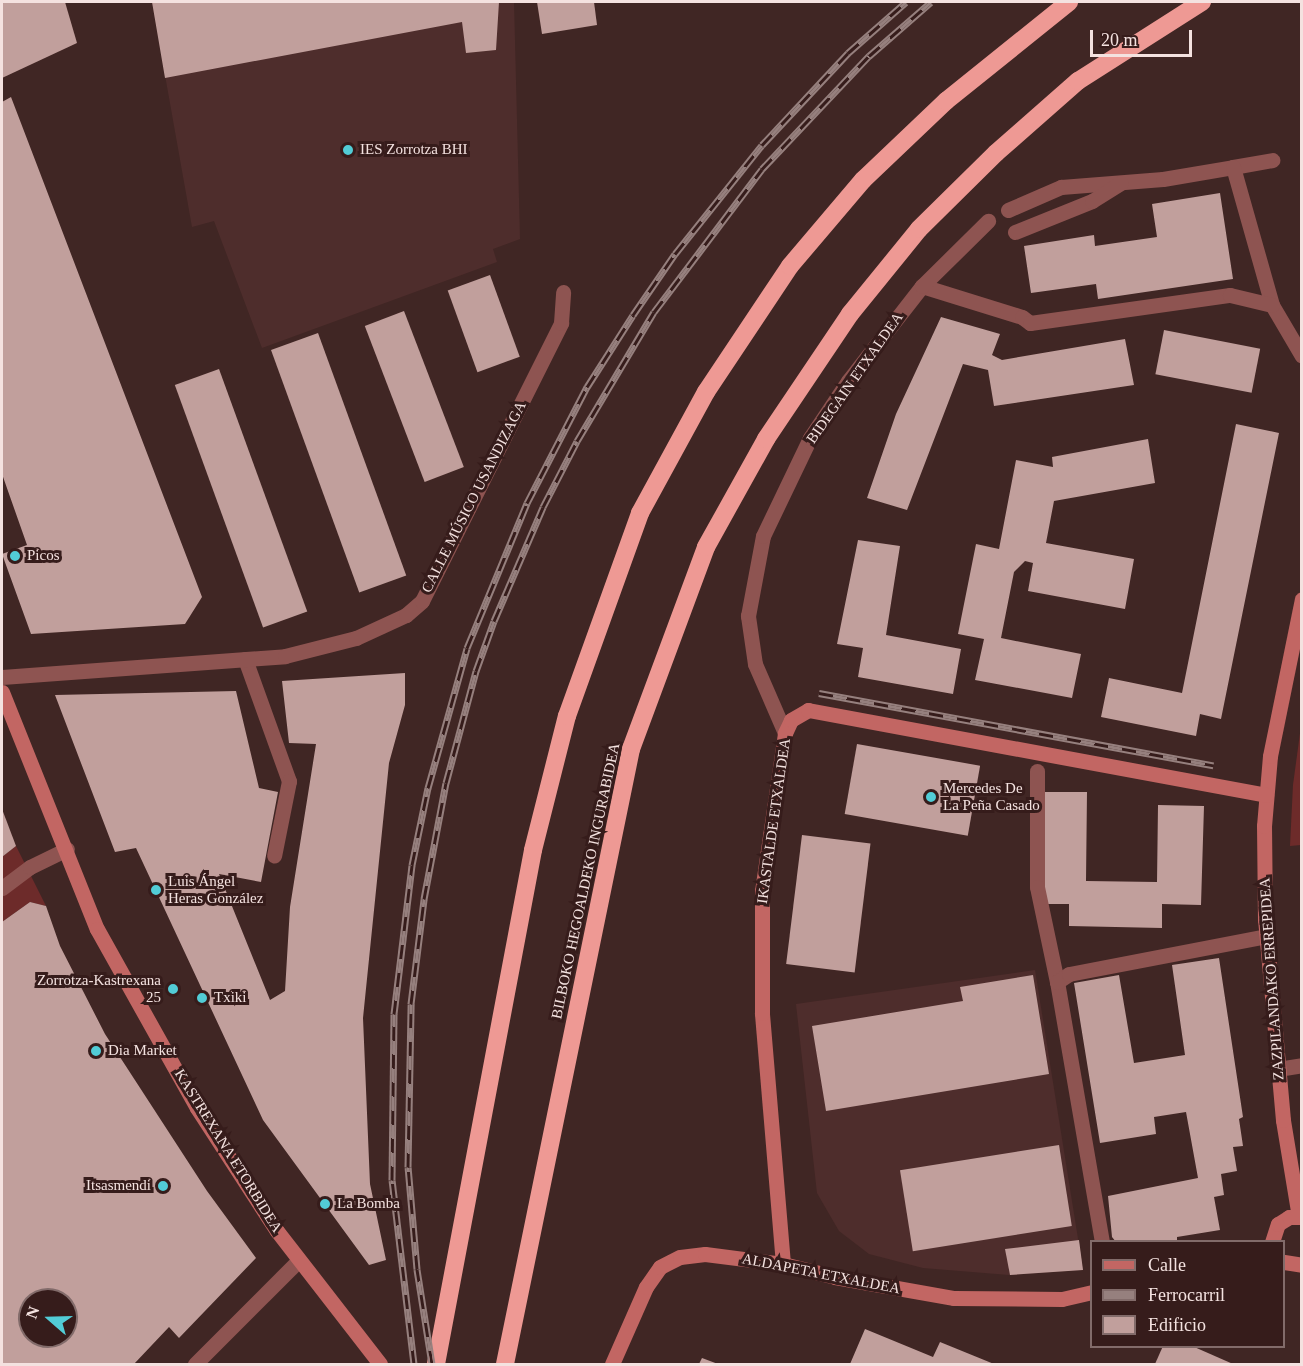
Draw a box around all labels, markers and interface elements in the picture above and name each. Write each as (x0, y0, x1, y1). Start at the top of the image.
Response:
scale bar (1093, 18, 1195, 56)
text: 20 m (1101, 30, 1138, 50)
place label: IES Zorrotza BHI (360, 141, 467, 159)
marker: IES Zorrotza BHI (341, 143, 355, 157)
street label: BIDEGAIN ETXALDEA (803, 309, 907, 447)
street label: CALLE MÚSICO USANDIZAGA (418, 398, 530, 596)
place label: Picos (27, 547, 60, 565)
marker: Picos (8, 549, 22, 563)
street label: IKASTALDE ETXALDEA (753, 737, 795, 905)
street label: BILBOKO HEGOALDEKO INGURABIDEA (548, 741, 624, 1021)
place label: Mercedes De La Peña Casado (943, 779, 1040, 814)
marker: Mercedes De La Peña Casado (924, 790, 938, 804)
place label: Luis Ángel Heras González (168, 872, 263, 907)
street label: ZAZPILANDAKO ERREPIDEA (1256, 877, 1288, 1081)
marker: Luis Ángel Heras González (149, 883, 163, 897)
place label: Zorrotza-Kastrexana 25 (37, 971, 161, 1006)
marker: Zorrotza-Kastrexana 25 (166, 982, 180, 996)
place label: Txiki (214, 989, 246, 1007)
marker: Txiki (195, 991, 209, 1005)
place label: Dia Market (108, 1042, 177, 1060)
marker: Dia Market (89, 1044, 103, 1058)
street label: KASTREXANA ETORBIDEA (170, 1066, 286, 1236)
place label: Itsasmendi (86, 1177, 151, 1195)
marker: Itsasmendi (156, 1179, 170, 1193)
place label: La Bomba (337, 1195, 400, 1213)
marker: La Bomba (318, 1197, 332, 1211)
legend (1090, 1240, 1285, 1348)
street label: ALDAPETA ETXALDEA (740, 1250, 902, 1298)
text: Calle (1148, 1255, 1186, 1275)
text: Ferrocarril (1148, 1285, 1225, 1305)
north arrow (18, 1288, 78, 1348)
text: N (23, 1304, 42, 1321)
text: Edificio (1148, 1315, 1206, 1335)

